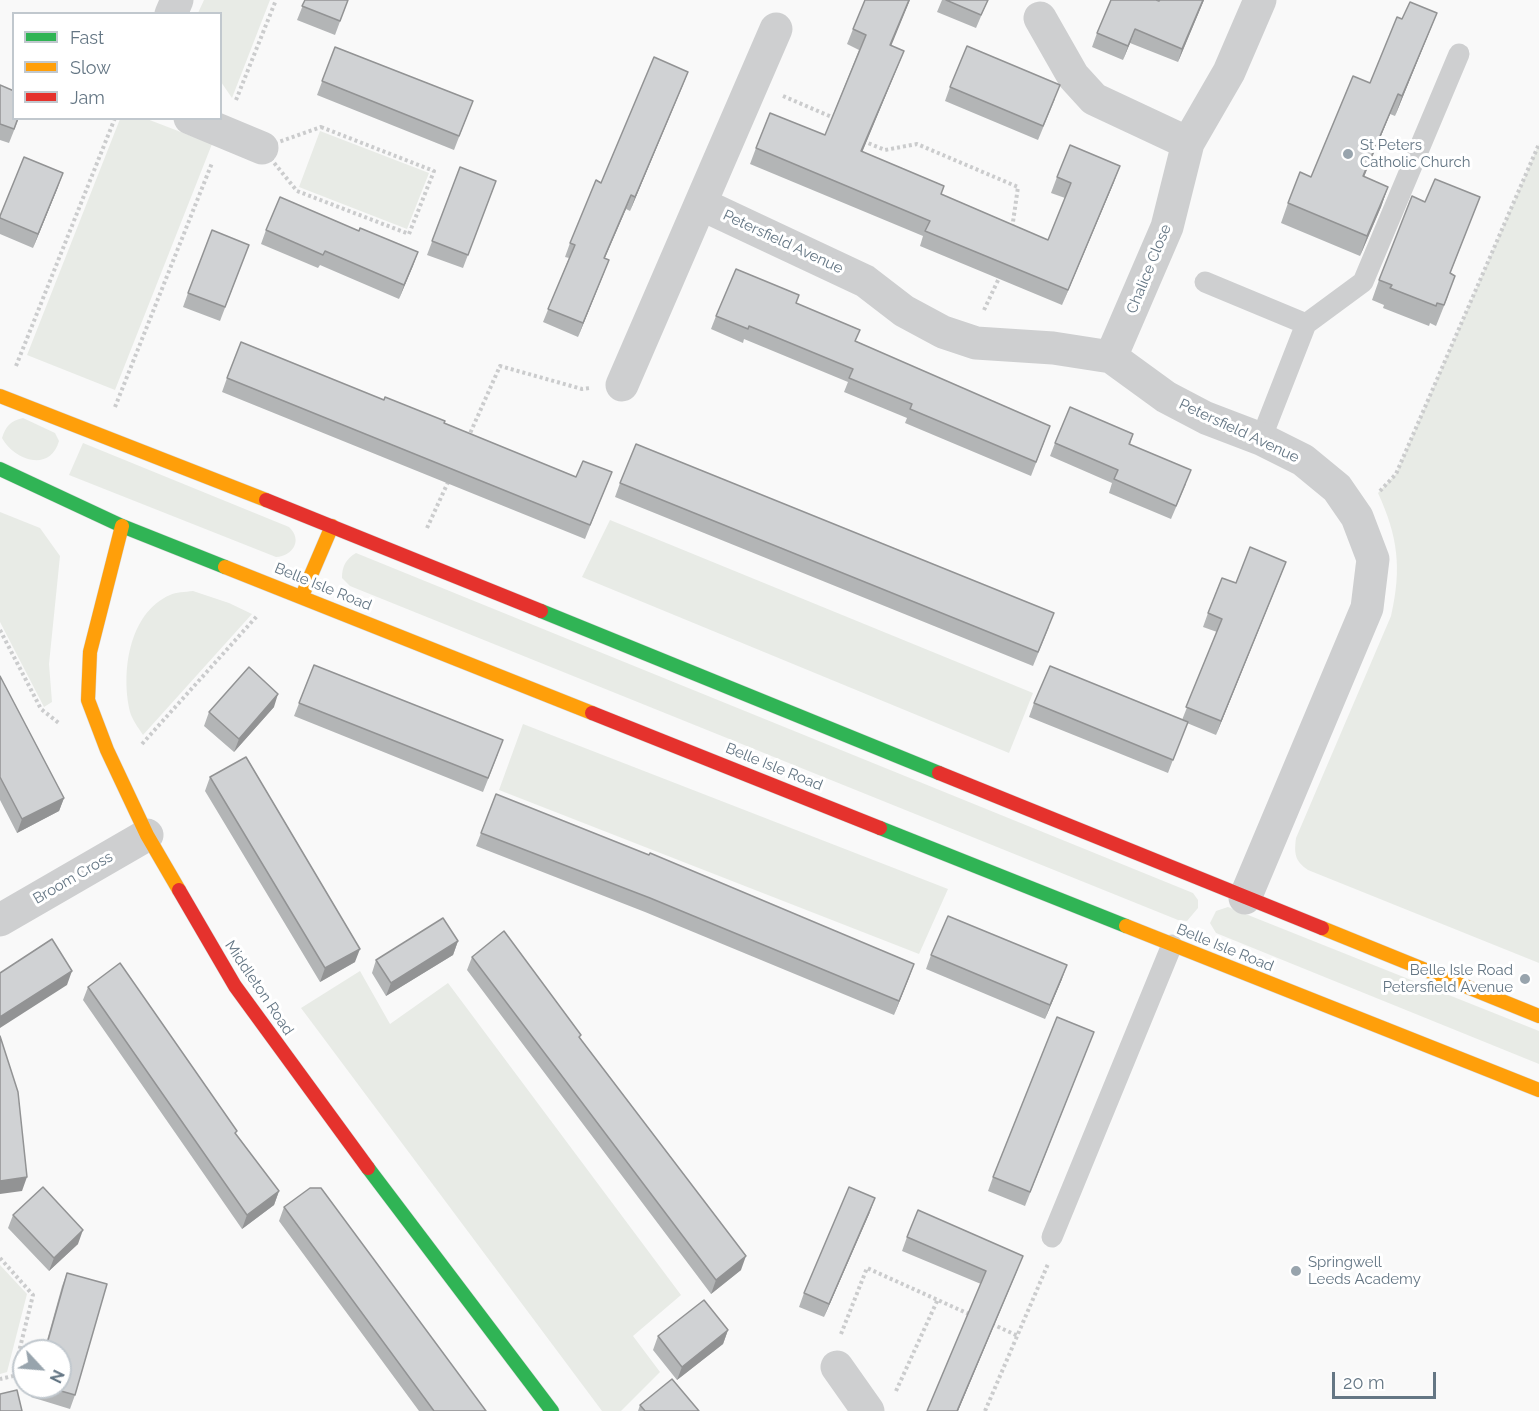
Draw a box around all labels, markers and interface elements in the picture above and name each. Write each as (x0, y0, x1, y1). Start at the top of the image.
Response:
legend (12, 12, 222, 120)
text: Fast (70, 27, 104, 48)
text: Slow (70, 57, 111, 78)
text: Jam (70, 87, 105, 108)
place label: St Peters Catholic Church (1360, 136, 1470, 171)
marker: St Peters Catholic Church (1341, 147, 1355, 161)
street label: Petersfield Avenue (720, 206, 846, 278)
street label: Chalice Close (1123, 222, 1175, 316)
street label: Petersfield Avenue (1176, 395, 1302, 467)
street label: Belle Isle Road (272, 559, 374, 615)
street label: Belle Isle Road (723, 739, 825, 795)
street label: Broom Cross (30, 848, 116, 908)
street label: Belle Isle Road (1174, 920, 1276, 976)
street label: Middleton Road (221, 937, 297, 1039)
place label: Belle Isle Road Petersfield Avenue (1383, 961, 1513, 996)
marker: Belle Isle Road Petersfield Avenue (1518, 972, 1532, 986)
place label: Springwell Leeds Academy (1308, 1253, 1421, 1288)
marker: Springwell Leeds Academy (1289, 1264, 1303, 1278)
north arrow (12, 1339, 72, 1399)
scale bar (1335, 1360, 1438, 1398)
text: N (46, 1367, 68, 1386)
text: 20 m (1343, 1372, 1385, 1393)

